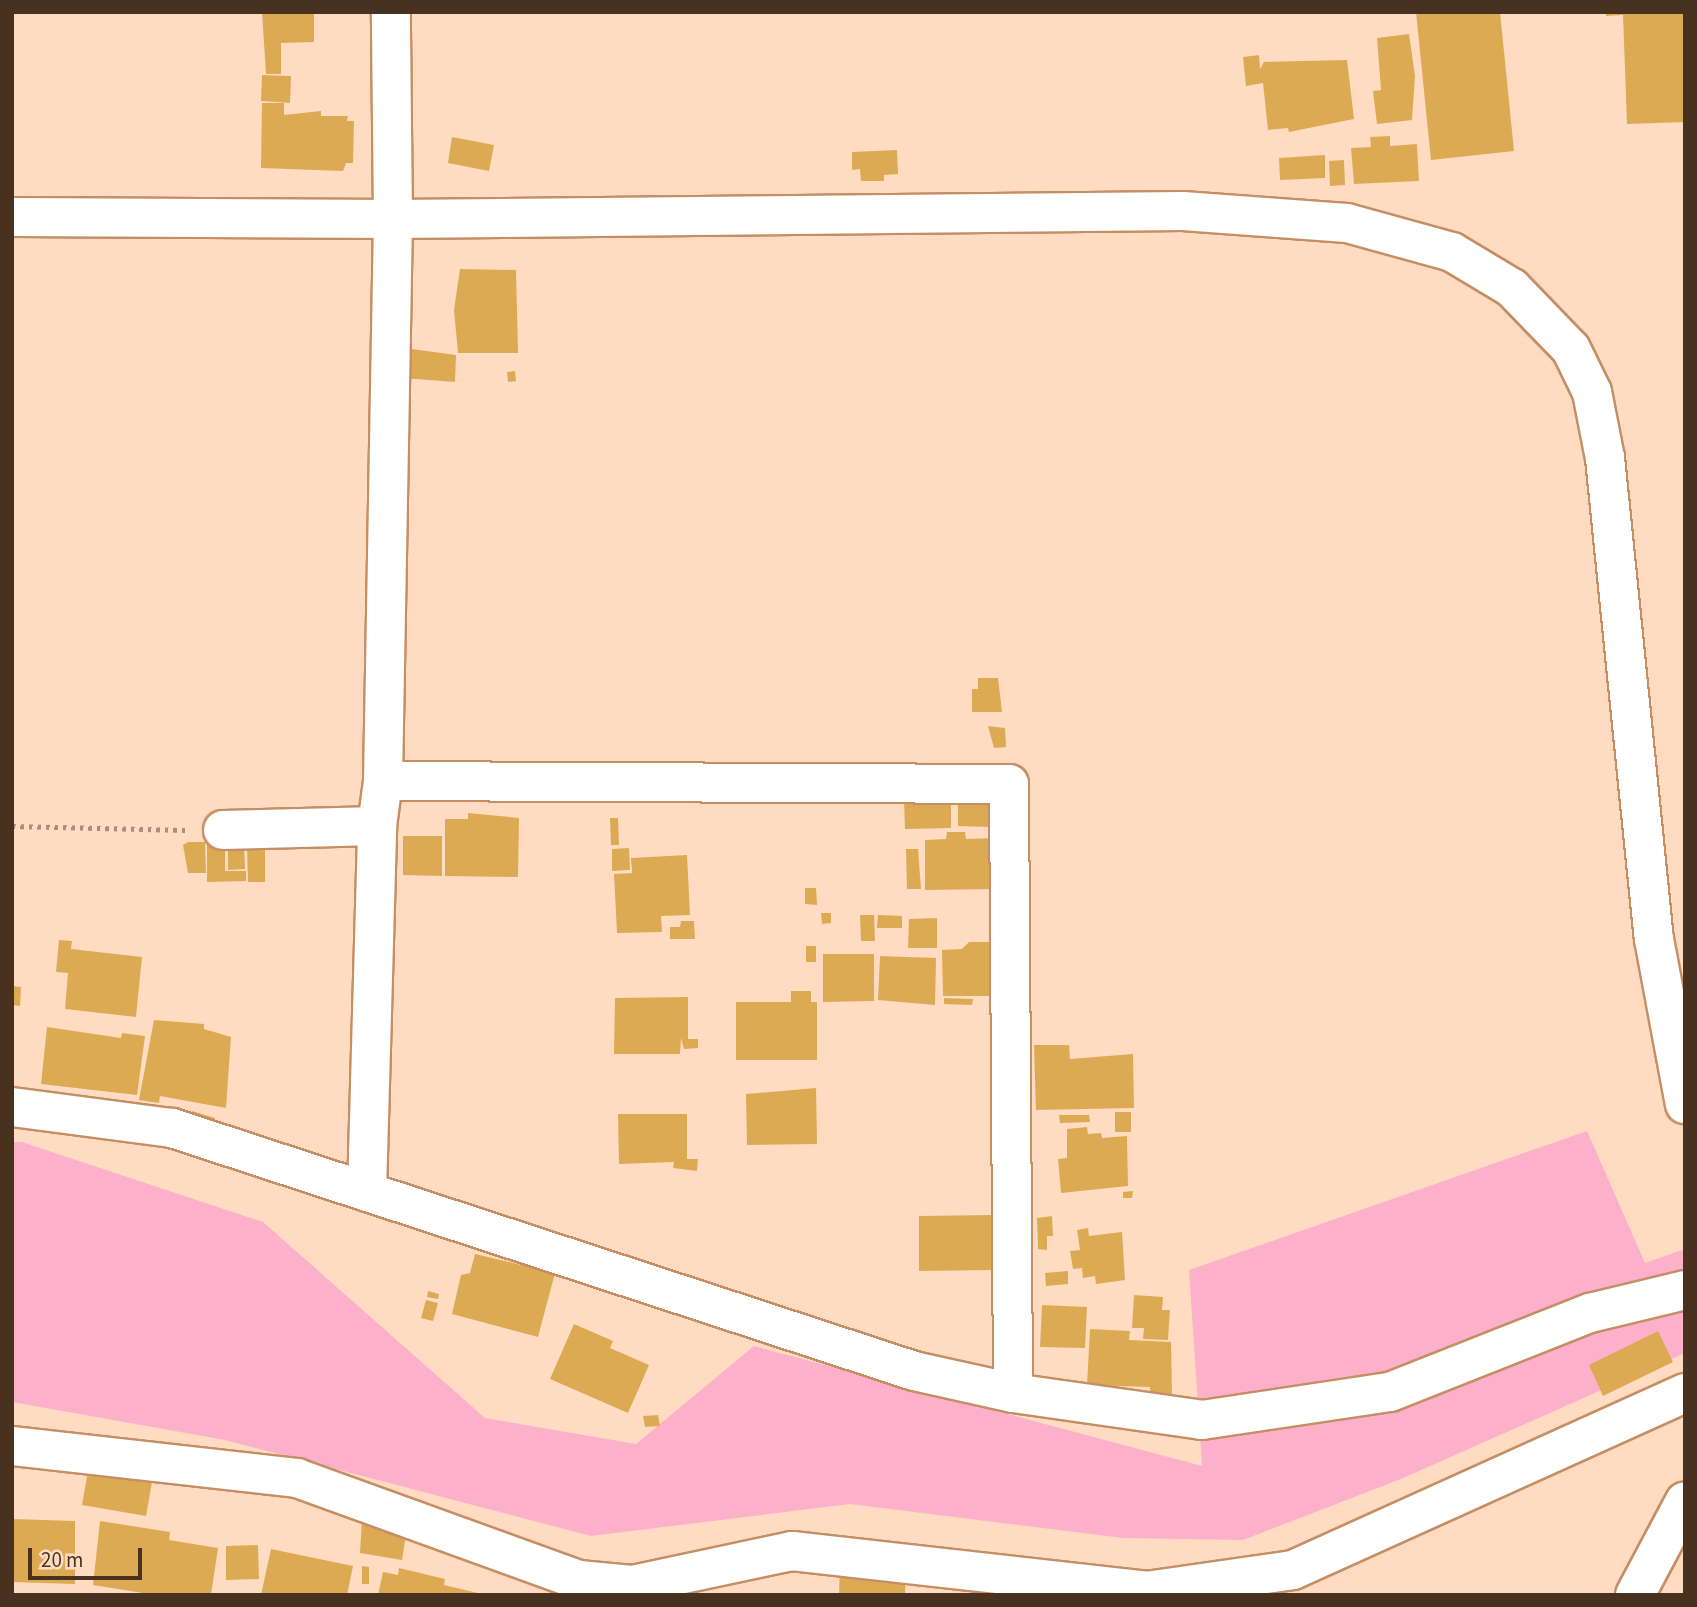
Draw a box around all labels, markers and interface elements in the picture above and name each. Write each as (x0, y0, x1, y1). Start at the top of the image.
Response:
scale bar (32, 1534, 145, 1578)
text: 20 m (41, 1545, 83, 1575)

